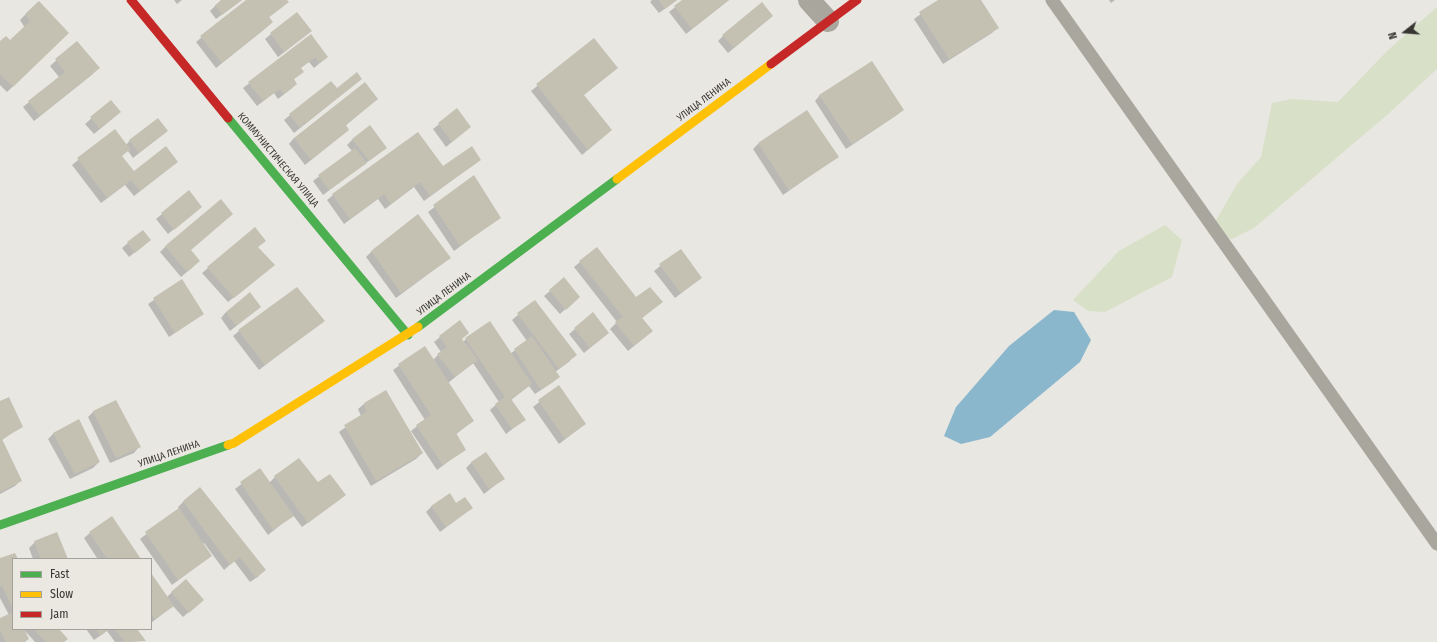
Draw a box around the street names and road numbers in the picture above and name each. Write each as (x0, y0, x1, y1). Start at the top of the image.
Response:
street label: УЛИЦА ЛЕНИНА (675, 76, 733, 124)
street label: КОММУНИСТИЧЕСКАЯ УЛИЦА (235, 110, 321, 210)
street label: УЛИЦА ЛЕНИНА (415, 270, 473, 318)
street label: УЛИЦА ЛЕНИНА (137, 438, 201, 470)

